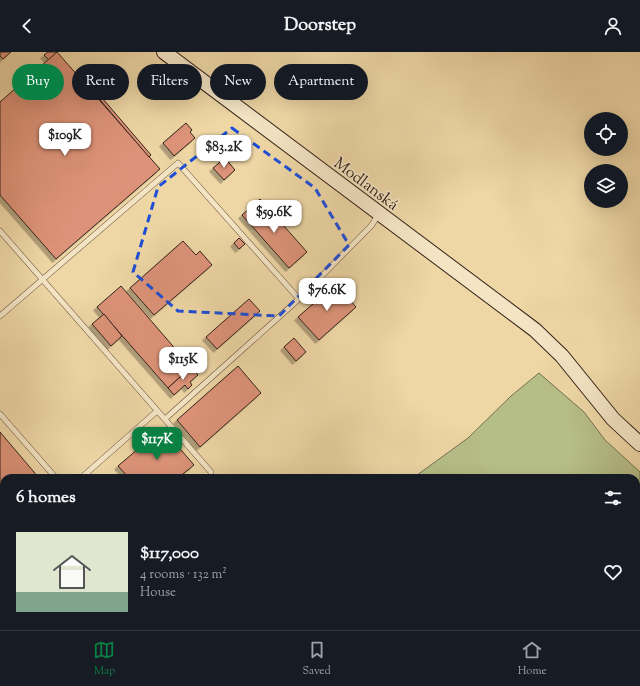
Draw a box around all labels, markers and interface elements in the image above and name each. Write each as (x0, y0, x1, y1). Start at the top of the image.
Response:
text: Doorstep (284, 13, 356, 39)
icon: back (16, 15, 38, 37)
icon: person (602, 15, 624, 37)
chip: Buy (12, 64, 64, 100)
chip: Rent (72, 64, 129, 100)
chip: Filters (137, 64, 202, 100)
chip: New (210, 64, 266, 100)
chip: Apartment (274, 64, 368, 100)
map controls (584, 112, 628, 208)
button: locate (584, 112, 628, 156)
pin: $109K (37, 123, 93, 157)
text: $109K (48, 127, 82, 145)
pin: $83.2K (191, 135, 257, 169)
text: $83.2K (205, 139, 243, 157)
street label: Modlanská (328, 153, 403, 217)
button: layers (584, 164, 628, 208)
pin: $59.6K (241, 200, 307, 234)
text: $59.6K (256, 204, 292, 222)
pin: $76.6K (294, 278, 360, 312)
text: $76.6K (308, 282, 346, 300)
pin: $115K (155, 347, 211, 381)
text: $115K (168, 351, 198, 369)
pin: $117K (129, 427, 185, 461)
text: $117K (141, 431, 173, 449)
text: 6 homes (16, 486, 76, 510)
icon: filters (602, 487, 624, 509)
text: $117,000 (140, 542, 199, 566)
icon: home (48, 548, 96, 596)
icon: heart (602, 561, 624, 583)
text: 4 rooms · 132 m² (140, 566, 227, 584)
text: House (140, 584, 176, 602)
tab: Map (93, 639, 115, 679)
tab: Saved (302, 639, 331, 679)
tab: Home (518, 639, 547, 679)

